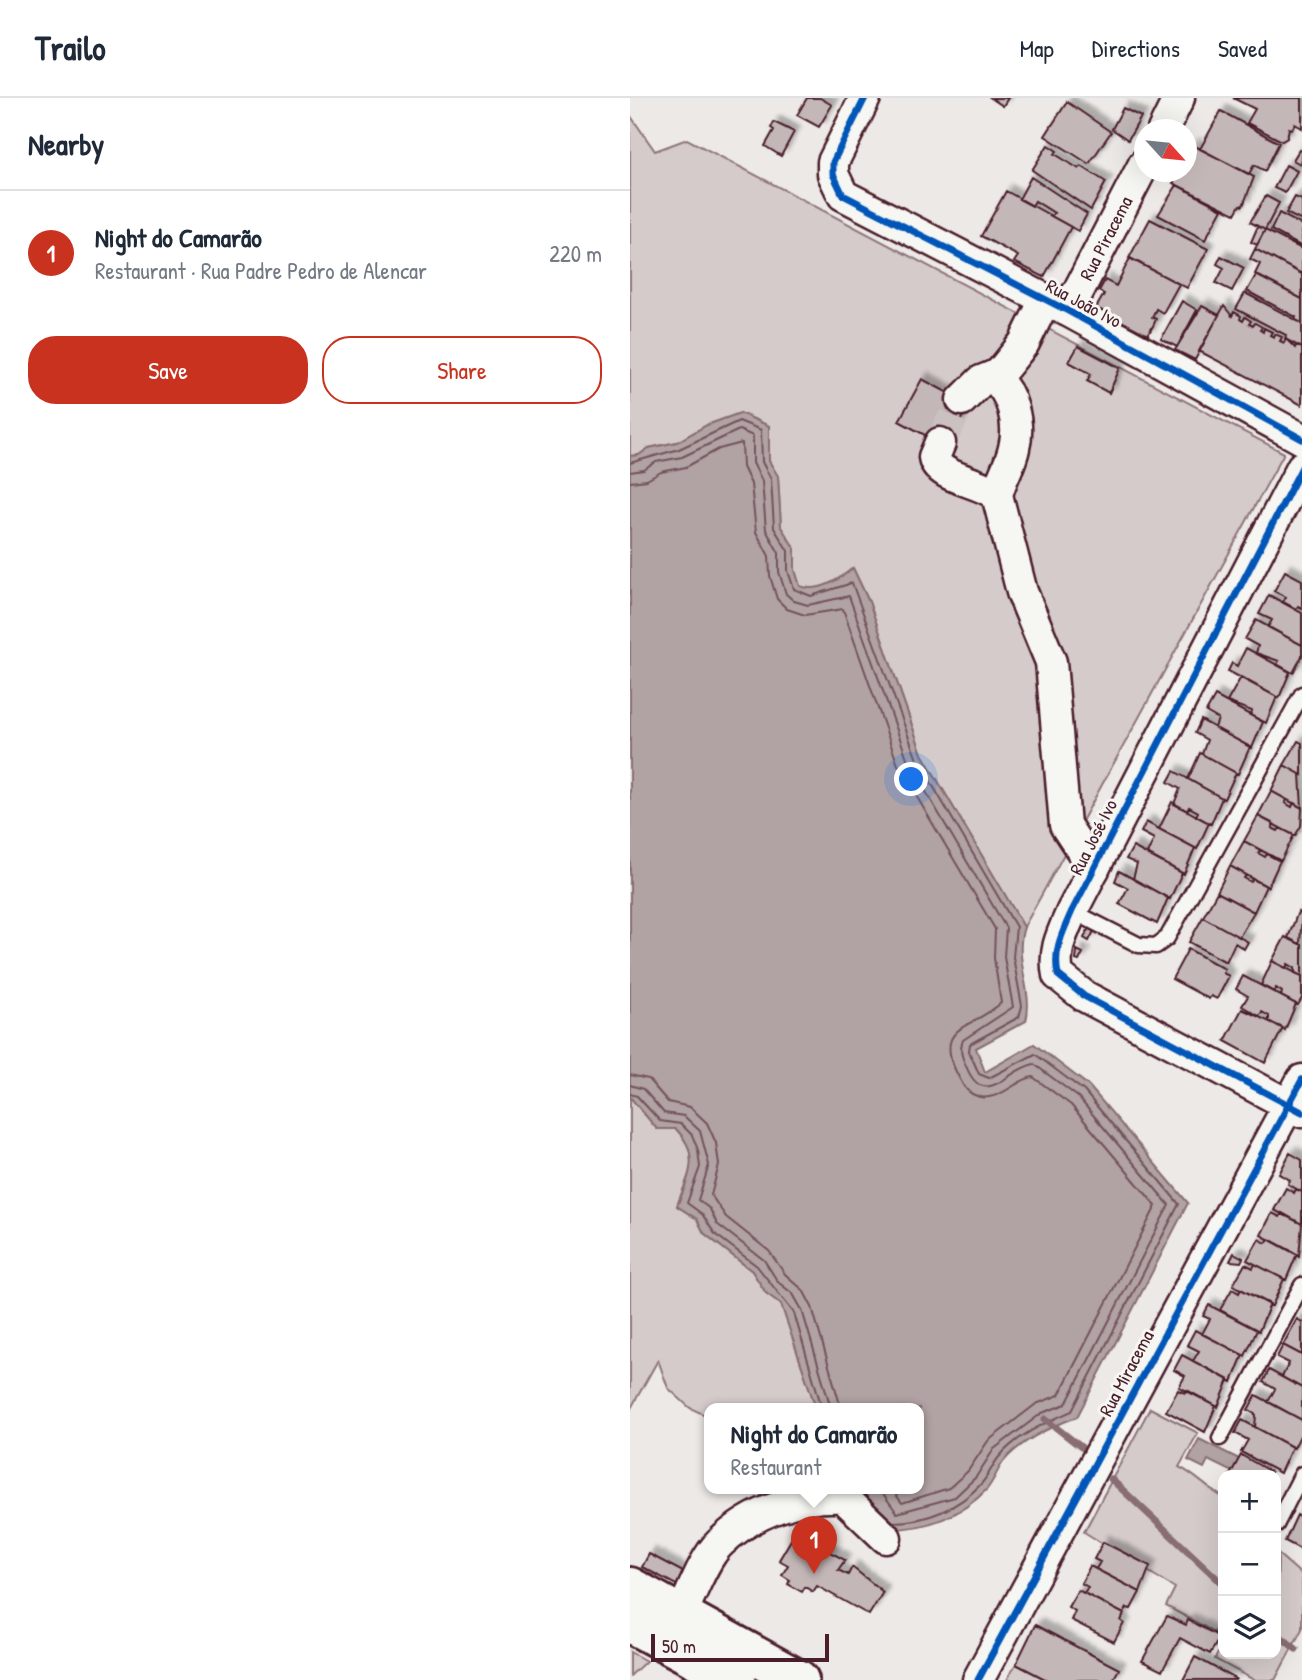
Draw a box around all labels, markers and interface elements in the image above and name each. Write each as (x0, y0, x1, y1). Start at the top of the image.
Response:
text: Trailo (35, 26, 106, 70)
text: Map (1020, 32, 1054, 64)
text: Directions (1092, 32, 1180, 64)
text: Saved (1218, 32, 1267, 64)
north arrow (1134, 119, 1197, 182)
text: Nearby (28, 124, 104, 164)
street label: Rua Piracema (1073, 191, 1138, 285)
text: Night do Camarão (95, 220, 262, 255)
text: 1 (47, 238, 55, 269)
text: 220 m (549, 238, 602, 269)
text: Restaurant · Rua Padre Pedro de Alencar (95, 255, 427, 286)
street label: Rua João Ivo (1042, 272, 1127, 334)
button: Save (28, 336, 308, 404)
button: Share (322, 336, 602, 404)
your location (894, 762, 928, 796)
street label: Rua José Ivo (1063, 794, 1123, 879)
street label: Rua Miracema (1093, 1325, 1160, 1420)
popup (704, 1403, 924, 1494)
text: Night do Camarão (731, 1416, 897, 1451)
text: Restaurant (731, 1451, 821, 1482)
map controls (1218, 1470, 1281, 1659)
button: + (1218, 1470, 1281, 1533)
pin: 1 (791, 1516, 837, 1574)
button: − (1218, 1533, 1281, 1596)
button: layers (1218, 1596, 1281, 1659)
scale bar (651, 1631, 830, 1663)
text: 50 m (662, 1633, 696, 1659)

